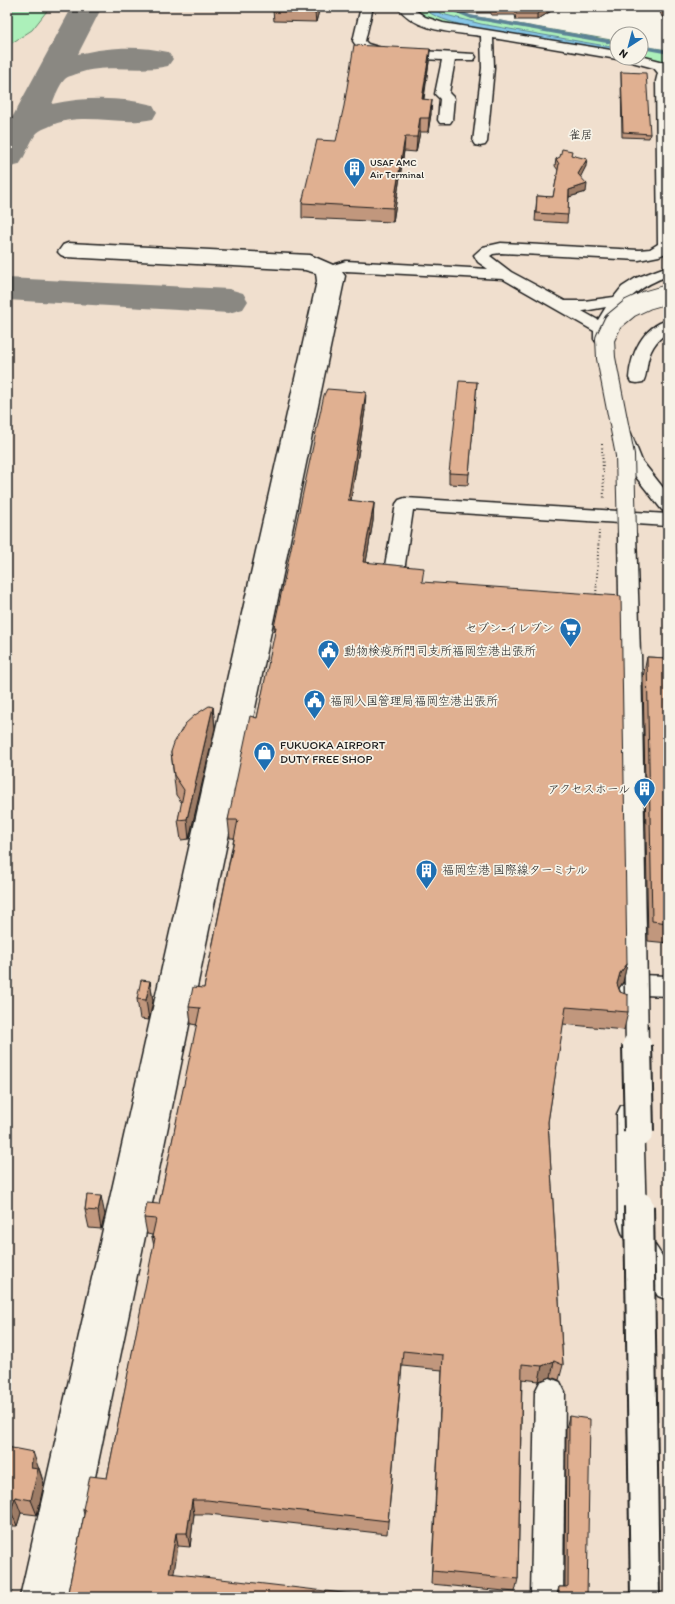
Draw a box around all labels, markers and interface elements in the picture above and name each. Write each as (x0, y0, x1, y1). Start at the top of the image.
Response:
north arrow (609, 26, 649, 66)
text: N (617, 46, 630, 61)
district label: 雀居 (569, 128, 593, 142)
building icon: USAF AMC Air Terminal (341, 155, 367, 188)
place label: USAF AMC Air Terminal (370, 156, 424, 181)
supermarket icon: セブン-イレブン (557, 615, 583, 648)
place label: セブン-イレブン (465, 621, 554, 635)
public building icon: 動物検疫所門司支所福岡空港出張所 (315, 638, 341, 671)
place label: 動物検疫所門司支所福岡空港出張所 (344, 644, 536, 658)
public building icon: 福岡入国管理局福岡空港出張所 (301, 688, 327, 721)
place label: 福岡入国管理局福岡空港出張所 (330, 694, 498, 708)
place label: FUKUOKA AIRPORT DUTY FREE SHOP (280, 738, 386, 766)
shop icon: FUKUOKA AIRPORT DUTY FREE SHOP (251, 739, 277, 772)
building icon: アクセスホール (632, 776, 658, 809)
place label: アクセスホール (547, 782, 630, 796)
building icon: 福岡空港 国際線ターミナル (413, 857, 439, 890)
place label: 福岡空港 国際線ターミナル (442, 863, 588, 877)

